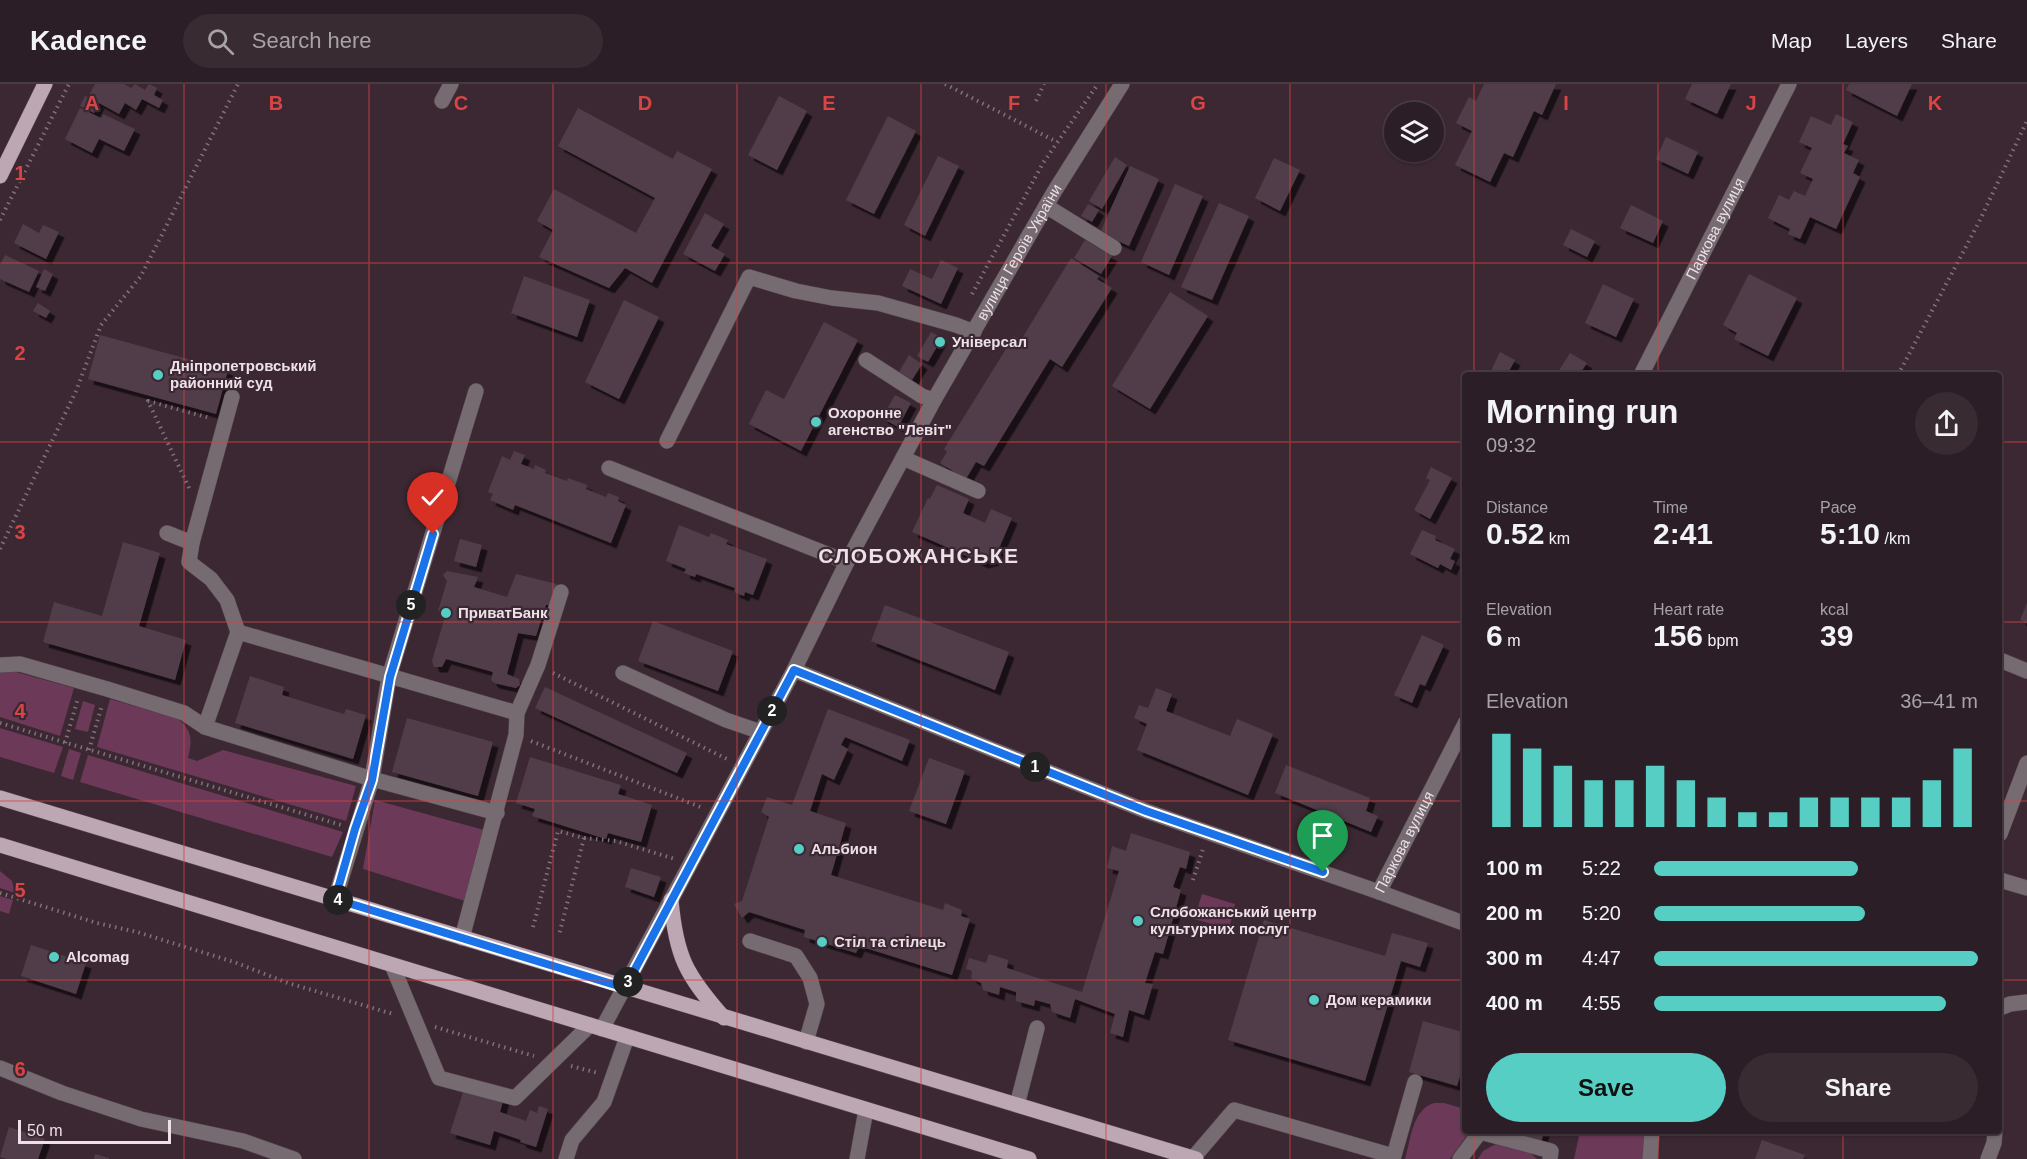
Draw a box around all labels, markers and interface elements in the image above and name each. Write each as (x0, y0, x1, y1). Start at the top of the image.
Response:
search box (183, 14, 603, 68)
text: Kadence (30, 25, 147, 56)
icon: search (204, 25, 237, 58)
text: Search here (252, 28, 372, 53)
text: Map (1771, 29, 1812, 52)
text: Layers (1845, 29, 1908, 52)
text: Share (1941, 29, 1997, 52)
text: A (85, 92, 99, 114)
text: B (269, 92, 283, 114)
text: C (454, 92, 468, 114)
text: D (638, 92, 652, 114)
text: E (822, 92, 836, 114)
text: F (1008, 92, 1020, 114)
text: G (1190, 92, 1206, 114)
text: I (1563, 92, 1569, 114)
text: J (1745, 92, 1757, 114)
text: K (1928, 92, 1943, 114)
map controls (1384, 102, 1444, 162)
button: layers (1384, 102, 1444, 162)
text: 1 (14, 162, 26, 184)
street label: Паркова вулиця (1682, 175, 1748, 282)
street label: вулиця Героїв України (973, 181, 1065, 323)
place label: Універсал (952, 333, 1027, 350)
marker: Універсал (933, 335, 947, 349)
text: 2 (14, 342, 26, 364)
place label: Дніпропетровський районний суд (170, 357, 317, 391)
marker: Дніпропетровський районний суд (151, 368, 165, 382)
button: share (1915, 392, 1978, 455)
text: Morning run (1486, 393, 1678, 430)
place label: Охоронне агенство "Левіт" (828, 404, 952, 438)
marker: Охоронне агенство "Левіт" (809, 415, 823, 429)
text: 09:32 (1486, 434, 1536, 456)
pin (407, 472, 458, 534)
icon: check (416, 481, 449, 514)
text: Distance (1486, 499, 1548, 516)
text: Time (1653, 499, 1688, 516)
text: Pace (1820, 499, 1856, 516)
text: 0.52 (1486, 517, 1544, 550)
text: 2:41 (1653, 517, 1713, 550)
text: 5:10 (1820, 517, 1880, 550)
text: 3 (14, 521, 26, 543)
text: km (1544, 530, 1570, 547)
text: /km (1880, 530, 1910, 547)
district label: СЛОБОЖАНСЬКЕ (818, 544, 1020, 567)
pin: 5 (396, 590, 426, 620)
text: 5 (407, 596, 415, 613)
text: Elevation (1486, 601, 1552, 618)
text: Heart rate (1653, 601, 1724, 618)
text: kcal (1820, 601, 1848, 618)
place label: ПриватБанк (458, 604, 548, 621)
marker: ПриватБанк (439, 606, 453, 620)
text: 6 (1486, 619, 1503, 652)
text: 156 (1653, 619, 1703, 652)
text: 39 (1820, 619, 1853, 652)
text: m (1503, 632, 1520, 649)
text: bpm (1703, 632, 1739, 649)
text: Elevation (1486, 690, 1568, 712)
text: 36–41 m (1900, 690, 1978, 712)
pin: 2 (757, 696, 787, 726)
text: 4 (14, 700, 26, 722)
text: 2 (768, 702, 776, 719)
pin: 1 (1020, 752, 1050, 782)
text: 1 (1031, 758, 1039, 775)
street label: Паркова вулиця (1371, 788, 1437, 895)
pin (1297, 810, 1348, 872)
icon: arrive (1306, 819, 1339, 852)
place label: Альбион (811, 840, 877, 857)
marker: Альбион (792, 842, 806, 856)
text: 100 m (1486, 857, 1543, 879)
text: 5:22 (1582, 857, 1621, 879)
text: 5 (14, 879, 26, 901)
pin: 4 (323, 885, 353, 915)
text: 4 (334, 891, 342, 908)
text: 200 m (1486, 902, 1543, 924)
text: 5:20 (1582, 902, 1621, 924)
place label: Слобожанський центр культурних послуг (1150, 903, 1317, 937)
marker: Слобожанський центр культурних послуг (1131, 914, 1145, 928)
place label: Стіл та стілець (834, 933, 946, 950)
marker: Стіл та стілець (815, 935, 829, 949)
text: 300 m (1486, 947, 1543, 969)
text: 4:47 (1582, 947, 1621, 969)
place label: Alcomag (66, 948, 129, 965)
marker: Alcomag (47, 950, 61, 964)
pin: 3 (613, 967, 643, 997)
text: 3 (624, 973, 632, 990)
place label: Дом керамики (1326, 991, 1432, 1008)
text: 400 m (1486, 992, 1543, 1014)
text: 4:55 (1582, 992, 1621, 1014)
marker: Дом керамики (1307, 993, 1321, 1007)
button: Save (1486, 1053, 1726, 1122)
button: Share (1738, 1053, 1978, 1122)
text: 6 (14, 1058, 26, 1080)
scale bar (18, 1117, 171, 1144)
text: 50 m (27, 1122, 63, 1139)

